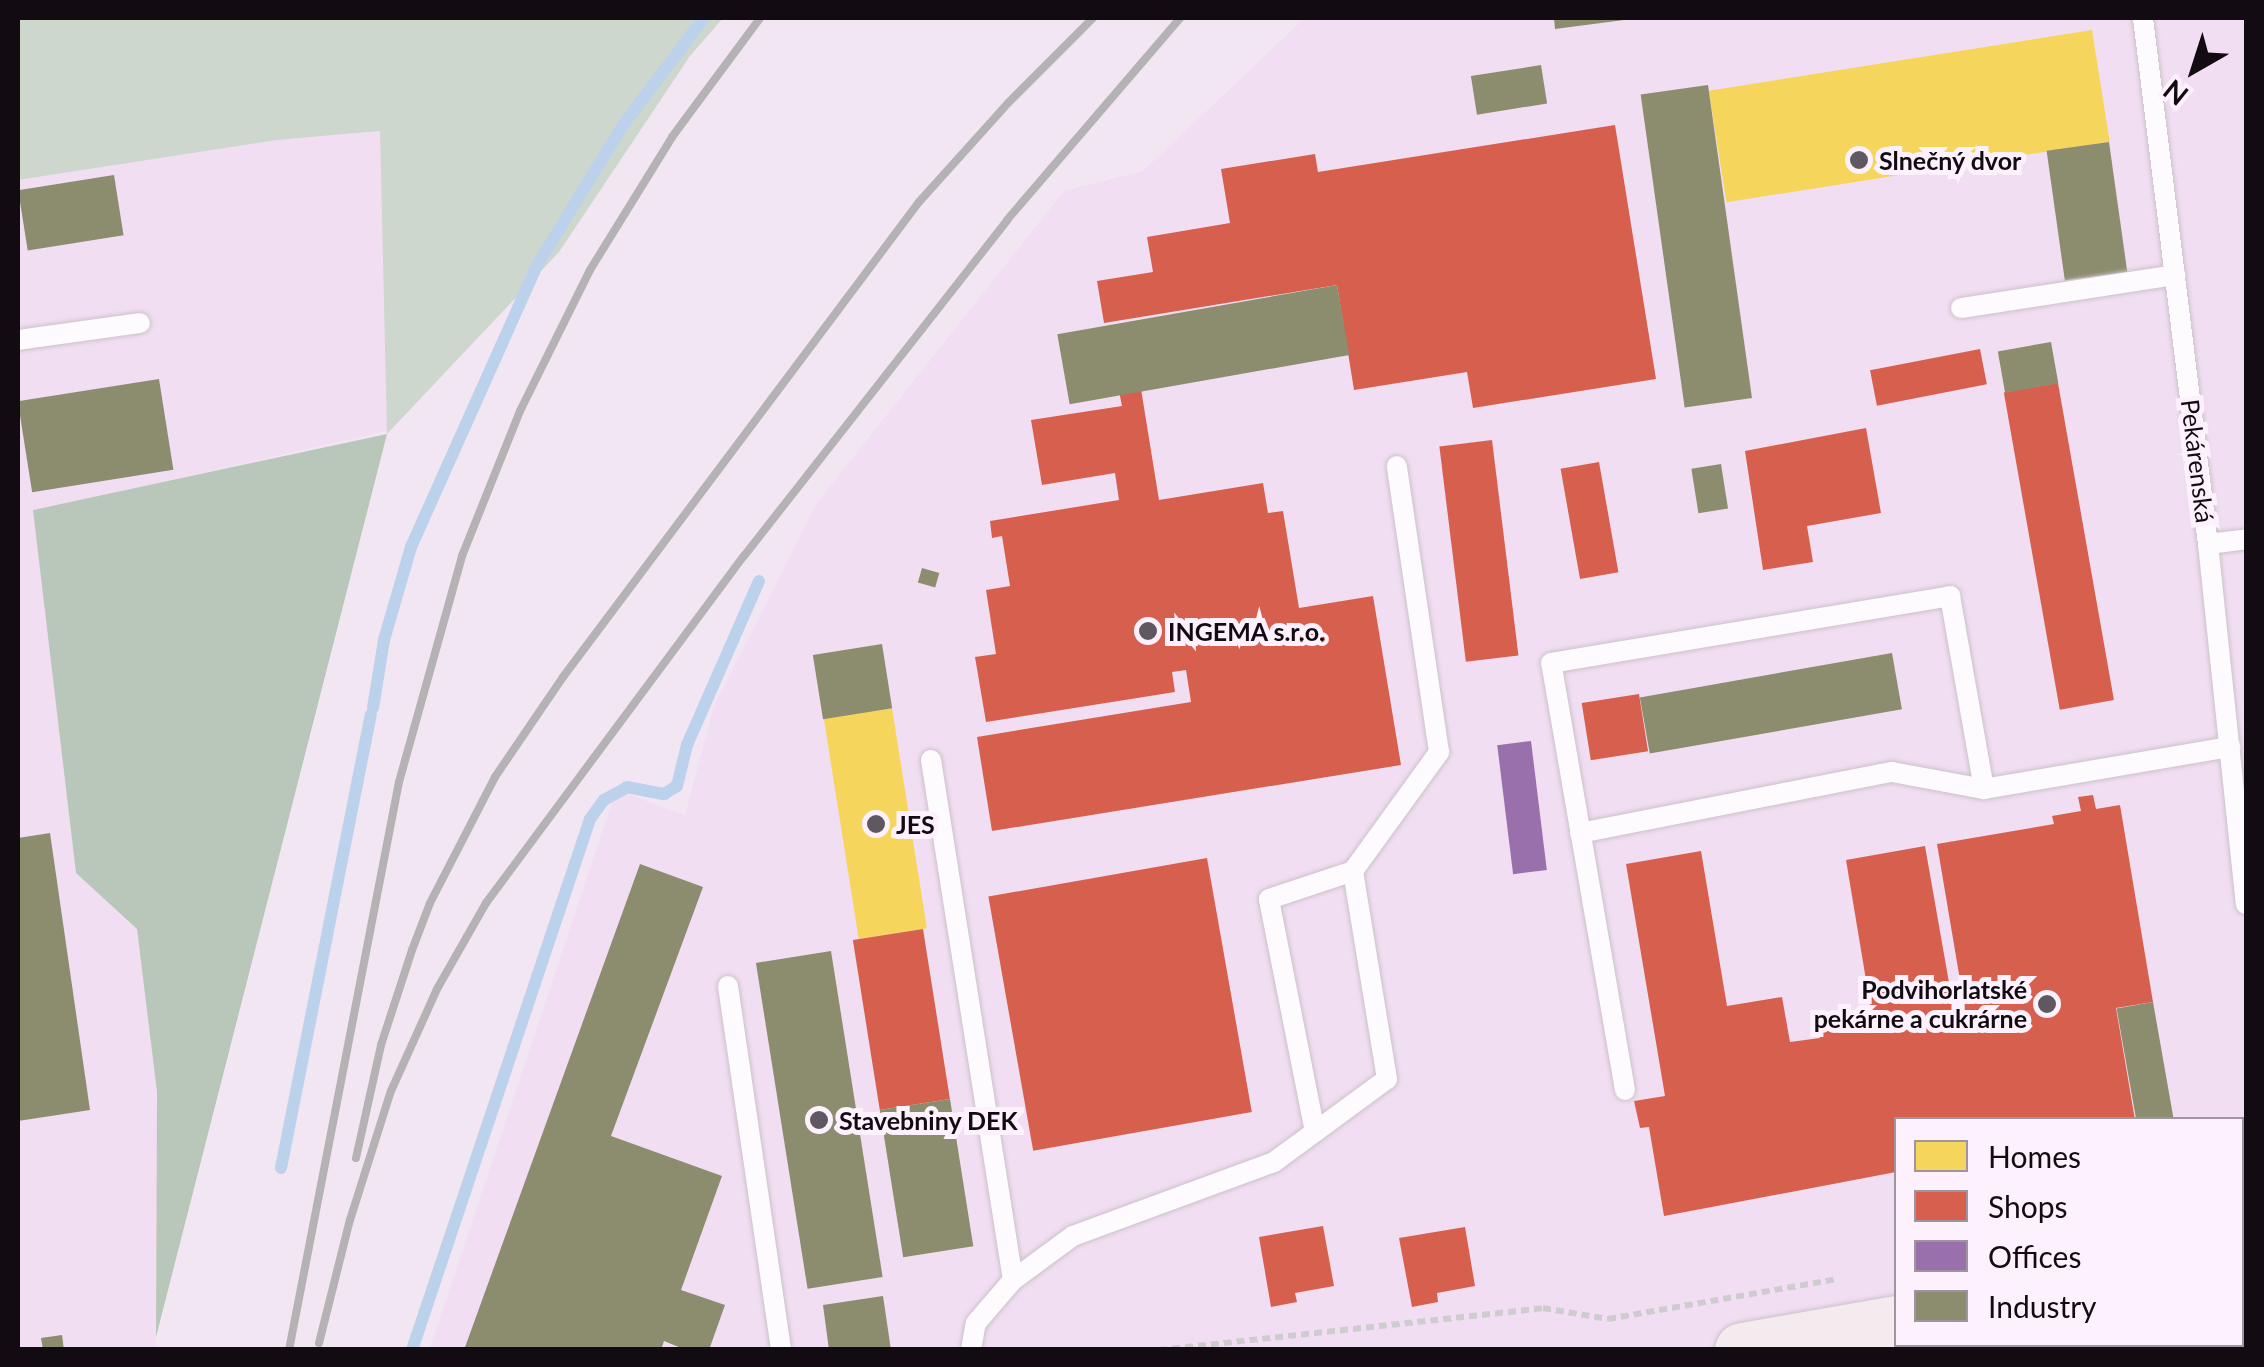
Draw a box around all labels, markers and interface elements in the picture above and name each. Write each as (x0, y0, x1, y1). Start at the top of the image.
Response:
north arrow (2144, 20, 2244, 120)
text: N (2156, 73, 2194, 113)
place label: Slnečný dvor (1879, 145, 2022, 175)
marker: Slnečný dvor (1848, 149, 1870, 171)
street label: Pekárenská (2176, 397, 2220, 525)
place label: INGEMA s.r.o. (1168, 616, 1326, 646)
marker: INGEMA s.r.o. (1137, 620, 1159, 642)
place label: JES (896, 809, 935, 839)
marker: JES (865, 813, 887, 835)
place label: Podvihorlatské pekárne a cukrárne (1814, 975, 2027, 1034)
marker: Podvihorlatské pekárne a cukrárne (2036, 993, 2058, 1015)
place label: Stavebniny DEK (839, 1105, 1018, 1135)
marker: Stavebniny DEK (808, 1109, 830, 1131)
legend (1894, 1117, 2244, 1347)
text: Homes (1988, 1138, 2081, 1174)
text: Shops (1988, 1188, 2068, 1224)
text: Offices (1988, 1238, 2081, 1274)
text: Industry (1988, 1288, 2097, 1324)

